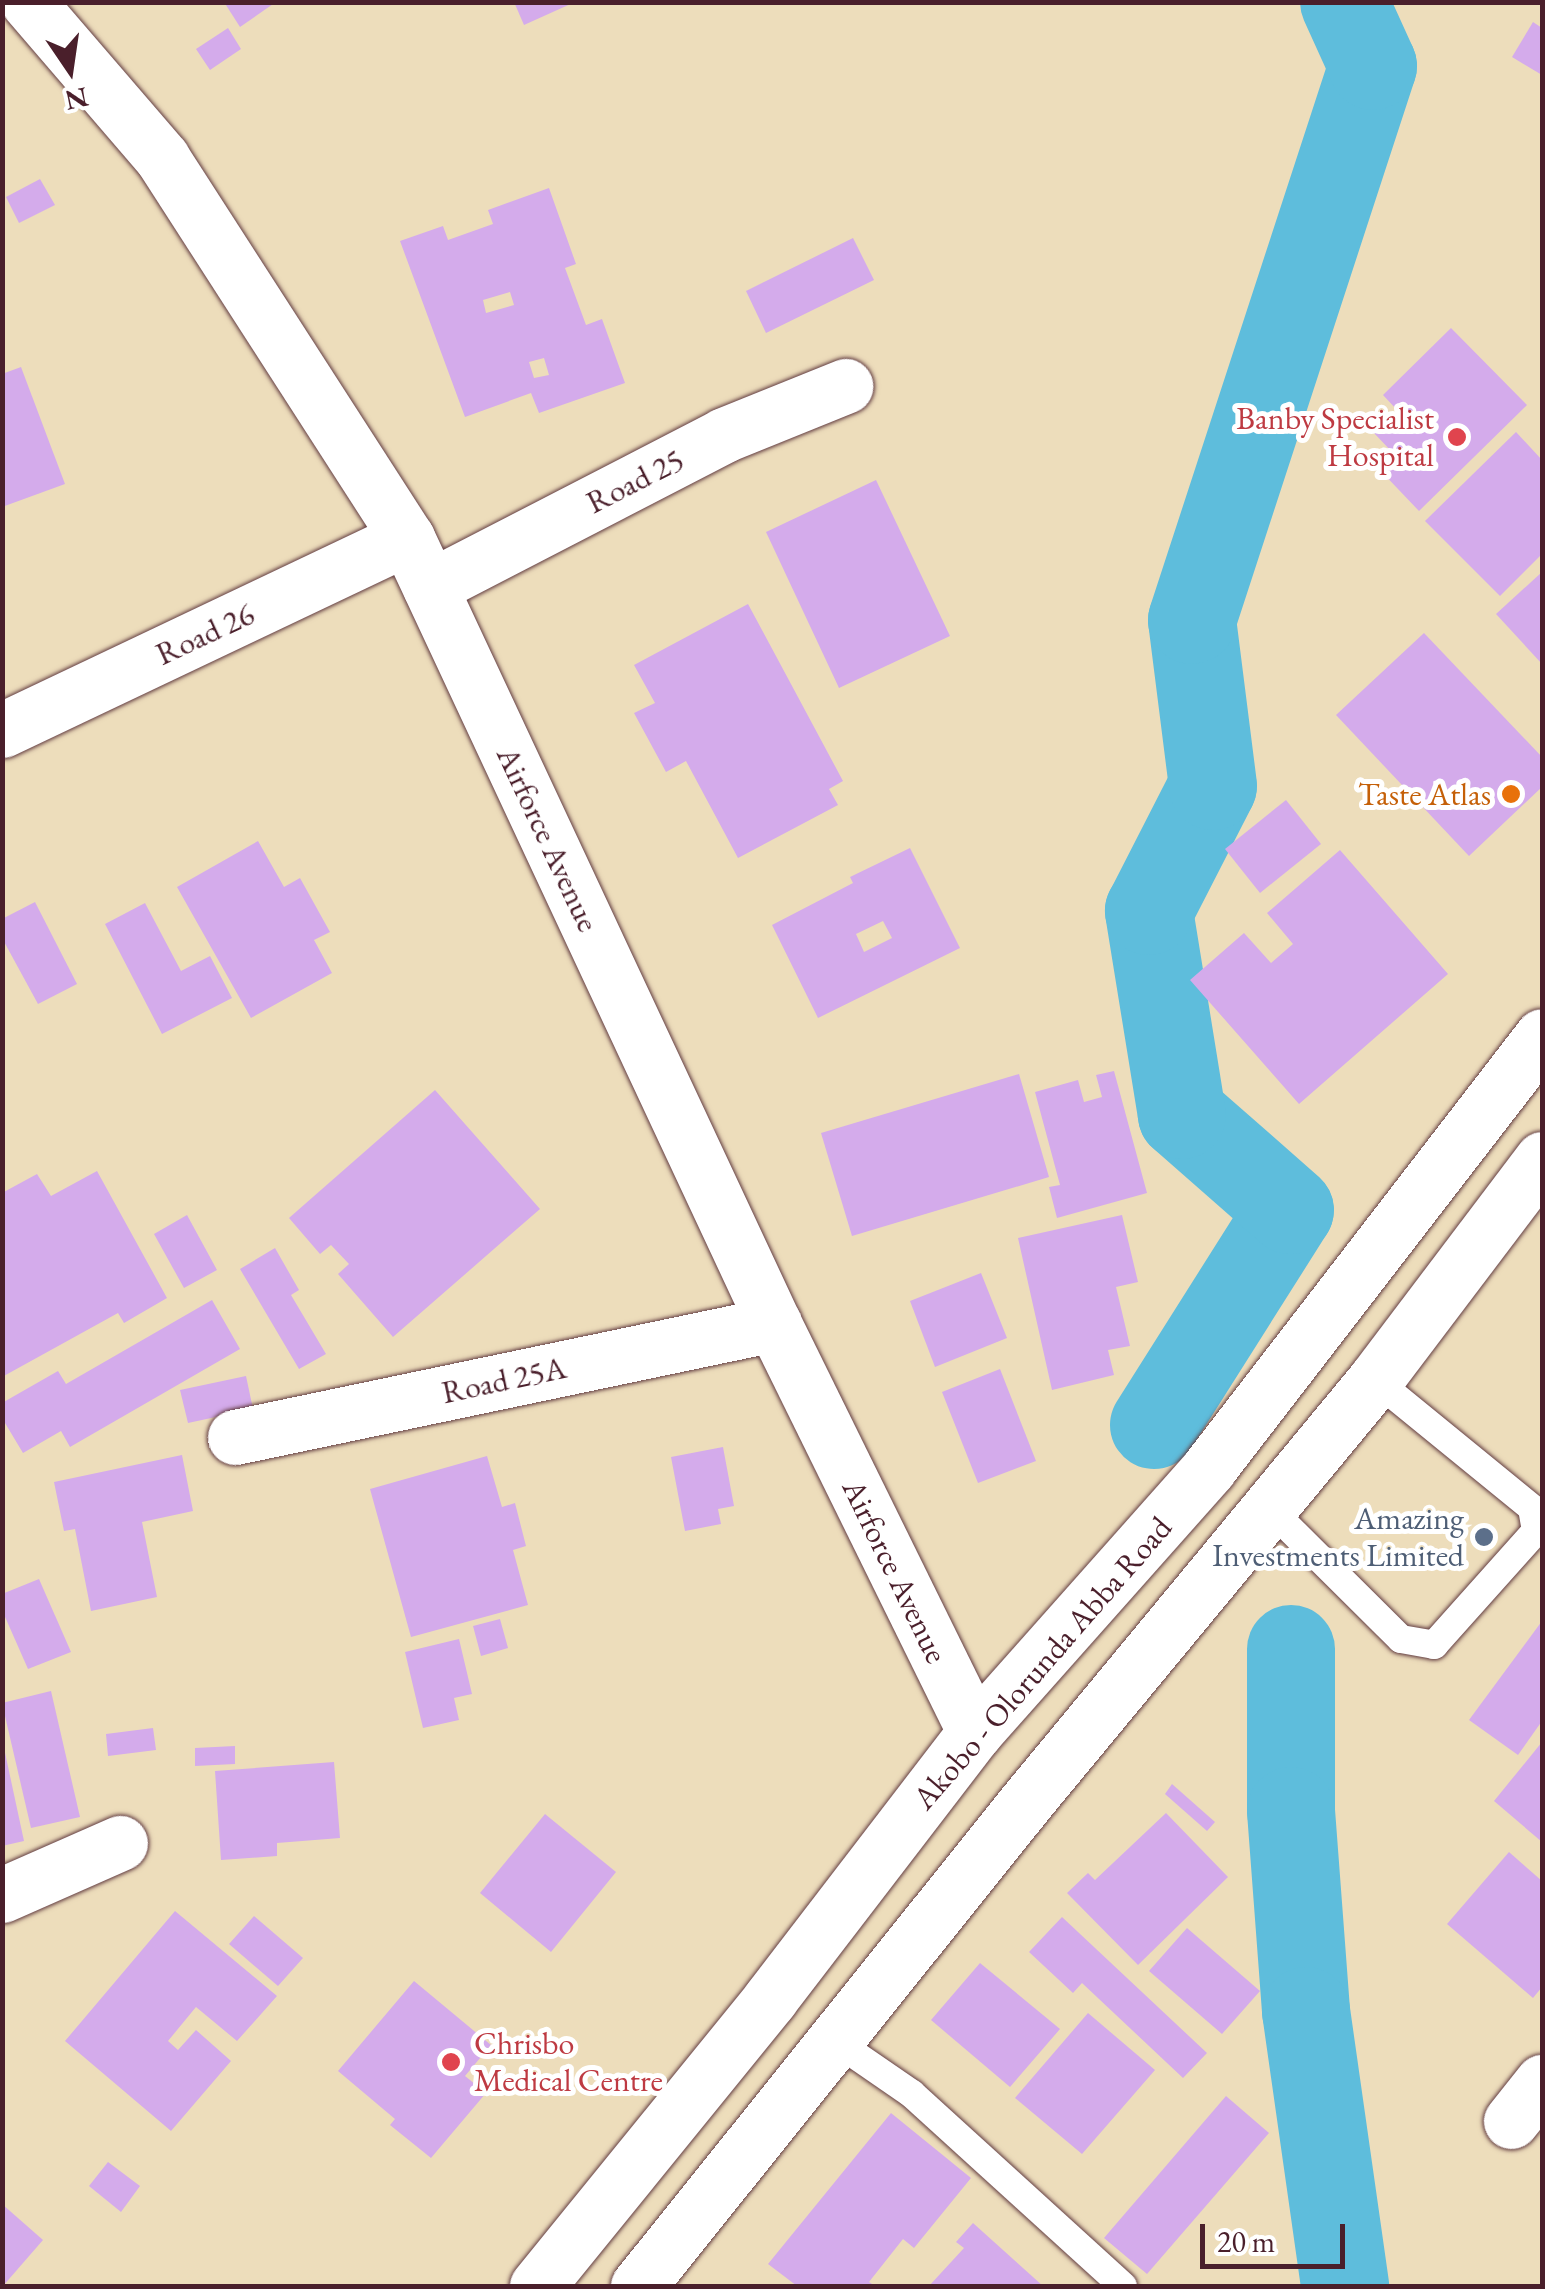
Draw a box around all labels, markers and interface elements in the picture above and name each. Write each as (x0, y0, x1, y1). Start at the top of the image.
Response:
north arrow (20, 20, 120, 120)
text: N (62, 79, 92, 119)
place label: Banby Specialist Hospital (1236, 400, 1434, 475)
marker: Banby Specialist Hospital (1444, 424, 1470, 450)
street label: Road 25 (580, 440, 690, 522)
street label: Road 26 (150, 595, 260, 673)
street label: Airforce Avenue (488, 740, 608, 938)
place label: Taste Atlas (1358, 775, 1491, 813)
marker: Taste Atlas (1500, 783, 1522, 805)
street label: Road 25A (438, 1348, 570, 1412)
street label: Airforce Avenue (834, 1473, 956, 1669)
place label: Amazing Investments Limited (1212, 1500, 1464, 1575)
street label: Akobo - Olorunda Abba Road (904, 1509, 1180, 1817)
marker: Amazing Investments Limited (1473, 1526, 1495, 1548)
place label: Chrisbo Medical Centre (474, 2025, 663, 2100)
marker: Chrisbo Medical Centre (438, 2049, 464, 2075)
scale bar (1205, 2204, 1350, 2266)
text: 20 m (1217, 2222, 1275, 2261)

